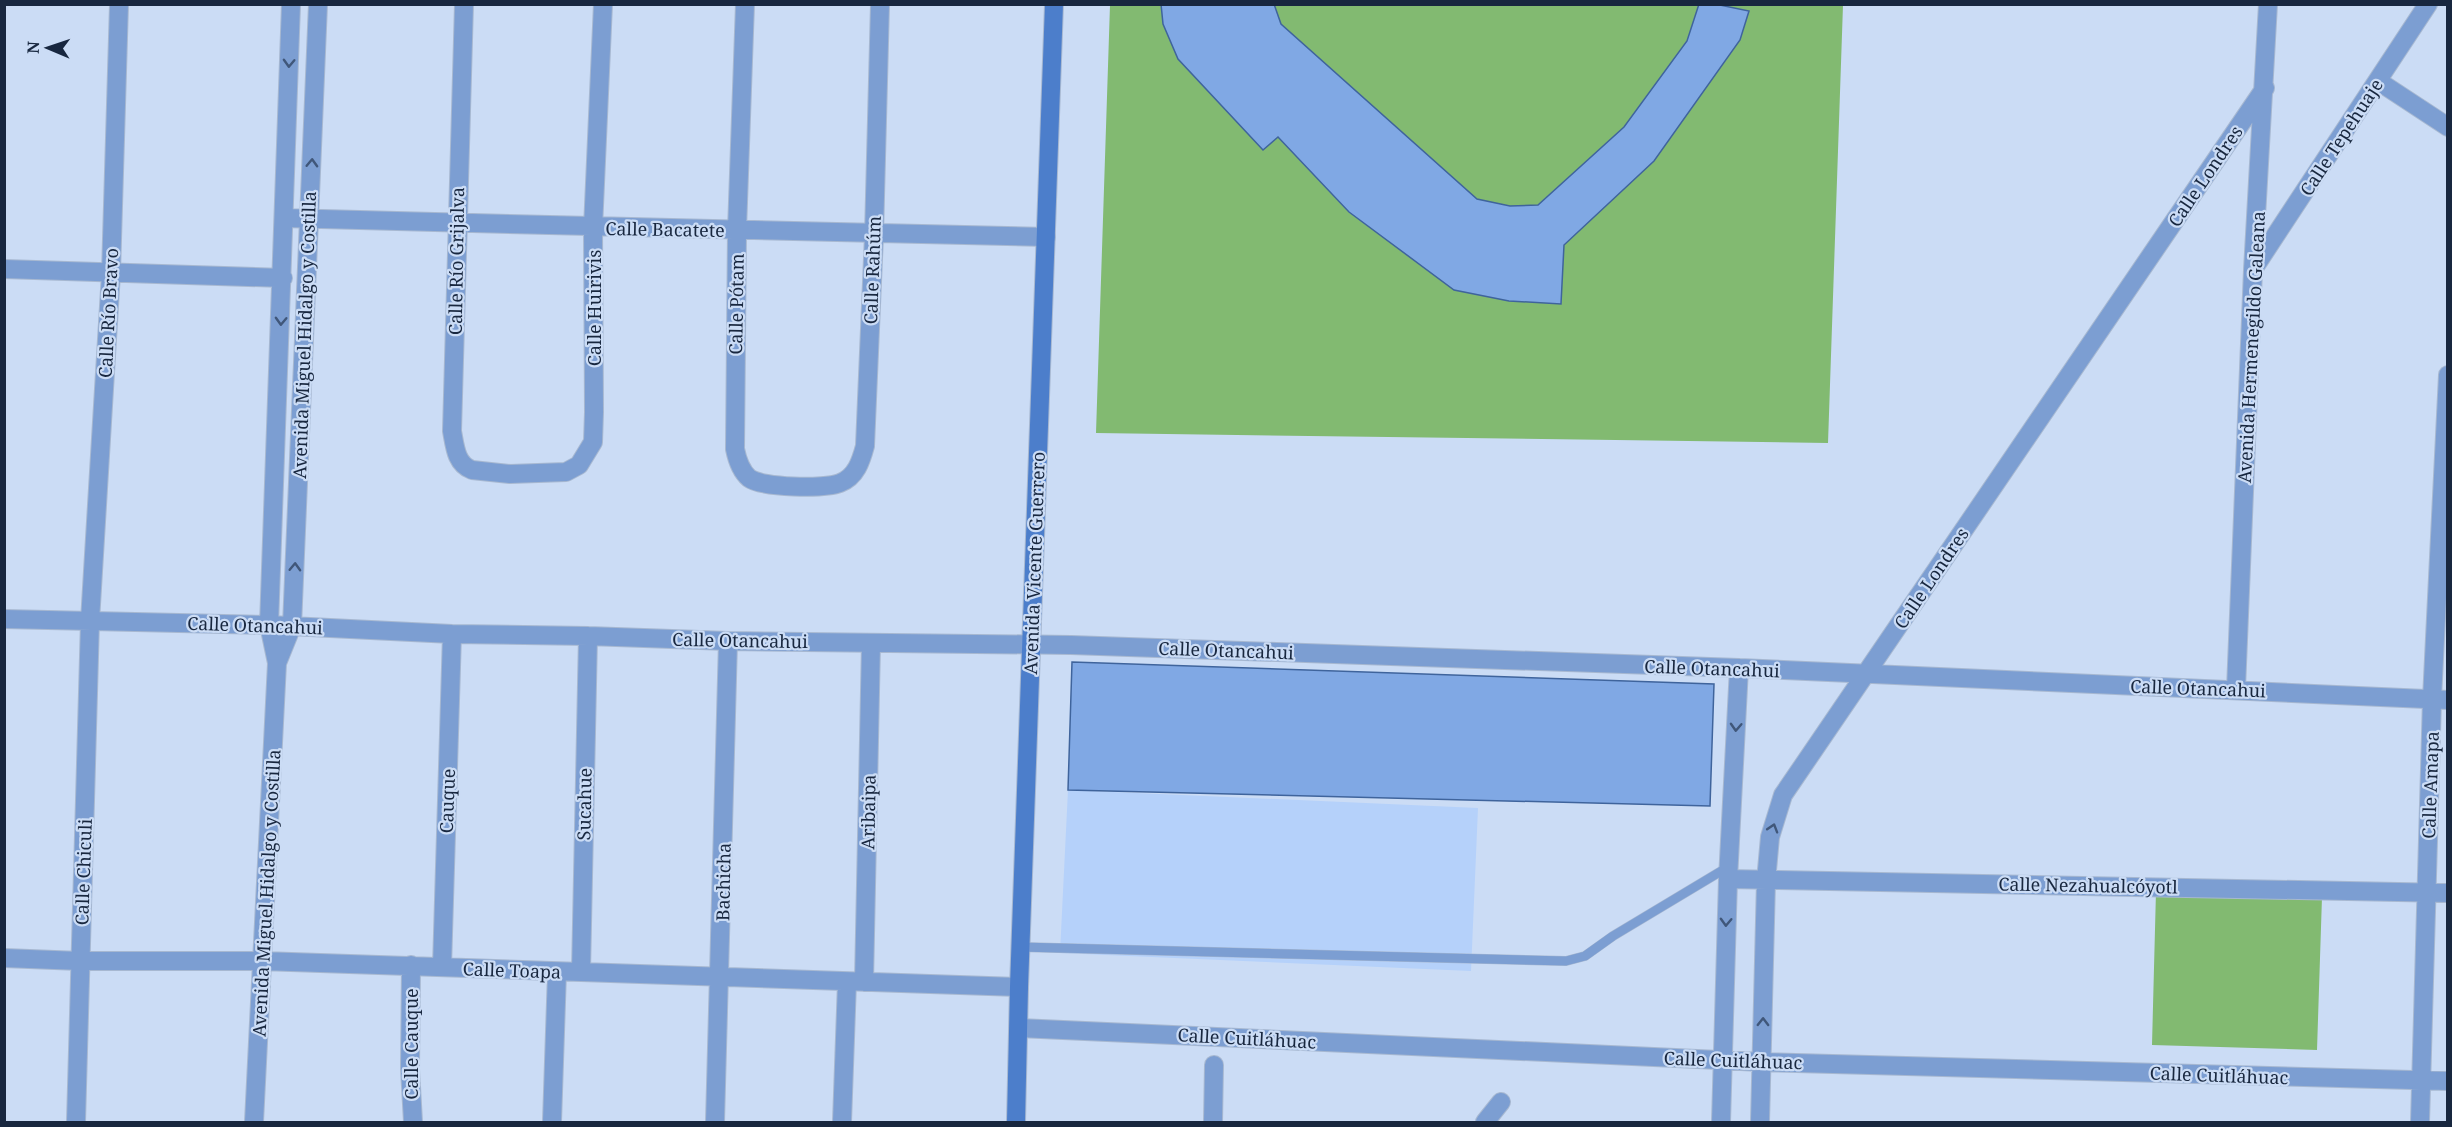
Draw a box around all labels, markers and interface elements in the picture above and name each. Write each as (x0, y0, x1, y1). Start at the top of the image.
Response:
north arrow (18, 18, 78, 78)
text: N (22, 40, 44, 54)
one-way arrow (283, 58, 296, 67)
street label: Calle Tepehuaje (2294, 74, 2388, 200)
street label: Calle Londres (2162, 121, 2248, 231)
one-way arrow (305, 158, 318, 167)
street label: Calle Río Grijalva (443, 187, 469, 335)
street label: Avenida Miguel Hidalgo y Costilla (287, 191, 321, 479)
street label: Avenida Hermenegildo Galeana (2232, 210, 2270, 484)
street label: Calle Rahúm (858, 215, 886, 325)
street label: Calle Bacatete (605, 216, 725, 242)
street label: Calle Río Bravo (93, 247, 123, 379)
street label: Calle Huirivis (582, 250, 606, 366)
street label: Calle Pótam (723, 253, 749, 355)
one-way arrow (275, 316, 288, 325)
street label: Avenida Vicente Guerrero (1018, 451, 1050, 675)
street label: Calle Londres (1888, 523, 1974, 633)
one-way arrow (288, 563, 301, 572)
street label: Calle Otancahui (187, 611, 323, 639)
street label: Calle Otancahui (672, 627, 808, 653)
street label: Calle Otancahui (1158, 636, 1294, 664)
street label: Calle Otancahui (1644, 654, 1780, 682)
street label: Calle Otancahui (2130, 674, 2266, 702)
one-way arrow (1729, 722, 1742, 731)
street label: Calle Amapa (2416, 731, 2444, 839)
street label: Avenida Miguel Hidalgo y Costilla (246, 749, 286, 1037)
street label: Sucahue (571, 767, 597, 841)
street label: Cauque (434, 768, 460, 834)
street label: Aribaipa (855, 774, 881, 850)
street label: Calle Chiculi (69, 818, 97, 926)
one-way arrow (1766, 823, 1778, 834)
street label: Bachicha (710, 843, 736, 921)
street label: Calle Nezahualcóyotl (1998, 871, 2178, 899)
one-way arrow (1720, 917, 1733, 926)
street label: Calle Toapa (462, 956, 562, 984)
street label: Calle Cauque (399, 988, 423, 1100)
one-way arrow (1756, 1018, 1769, 1027)
street label: Calle Cuitláhuac (1177, 1022, 1317, 1054)
street label: Calle Cuitláhuac (1663, 1046, 1803, 1074)
street label: Calle Cuitláhuac (2149, 1061, 2289, 1089)

